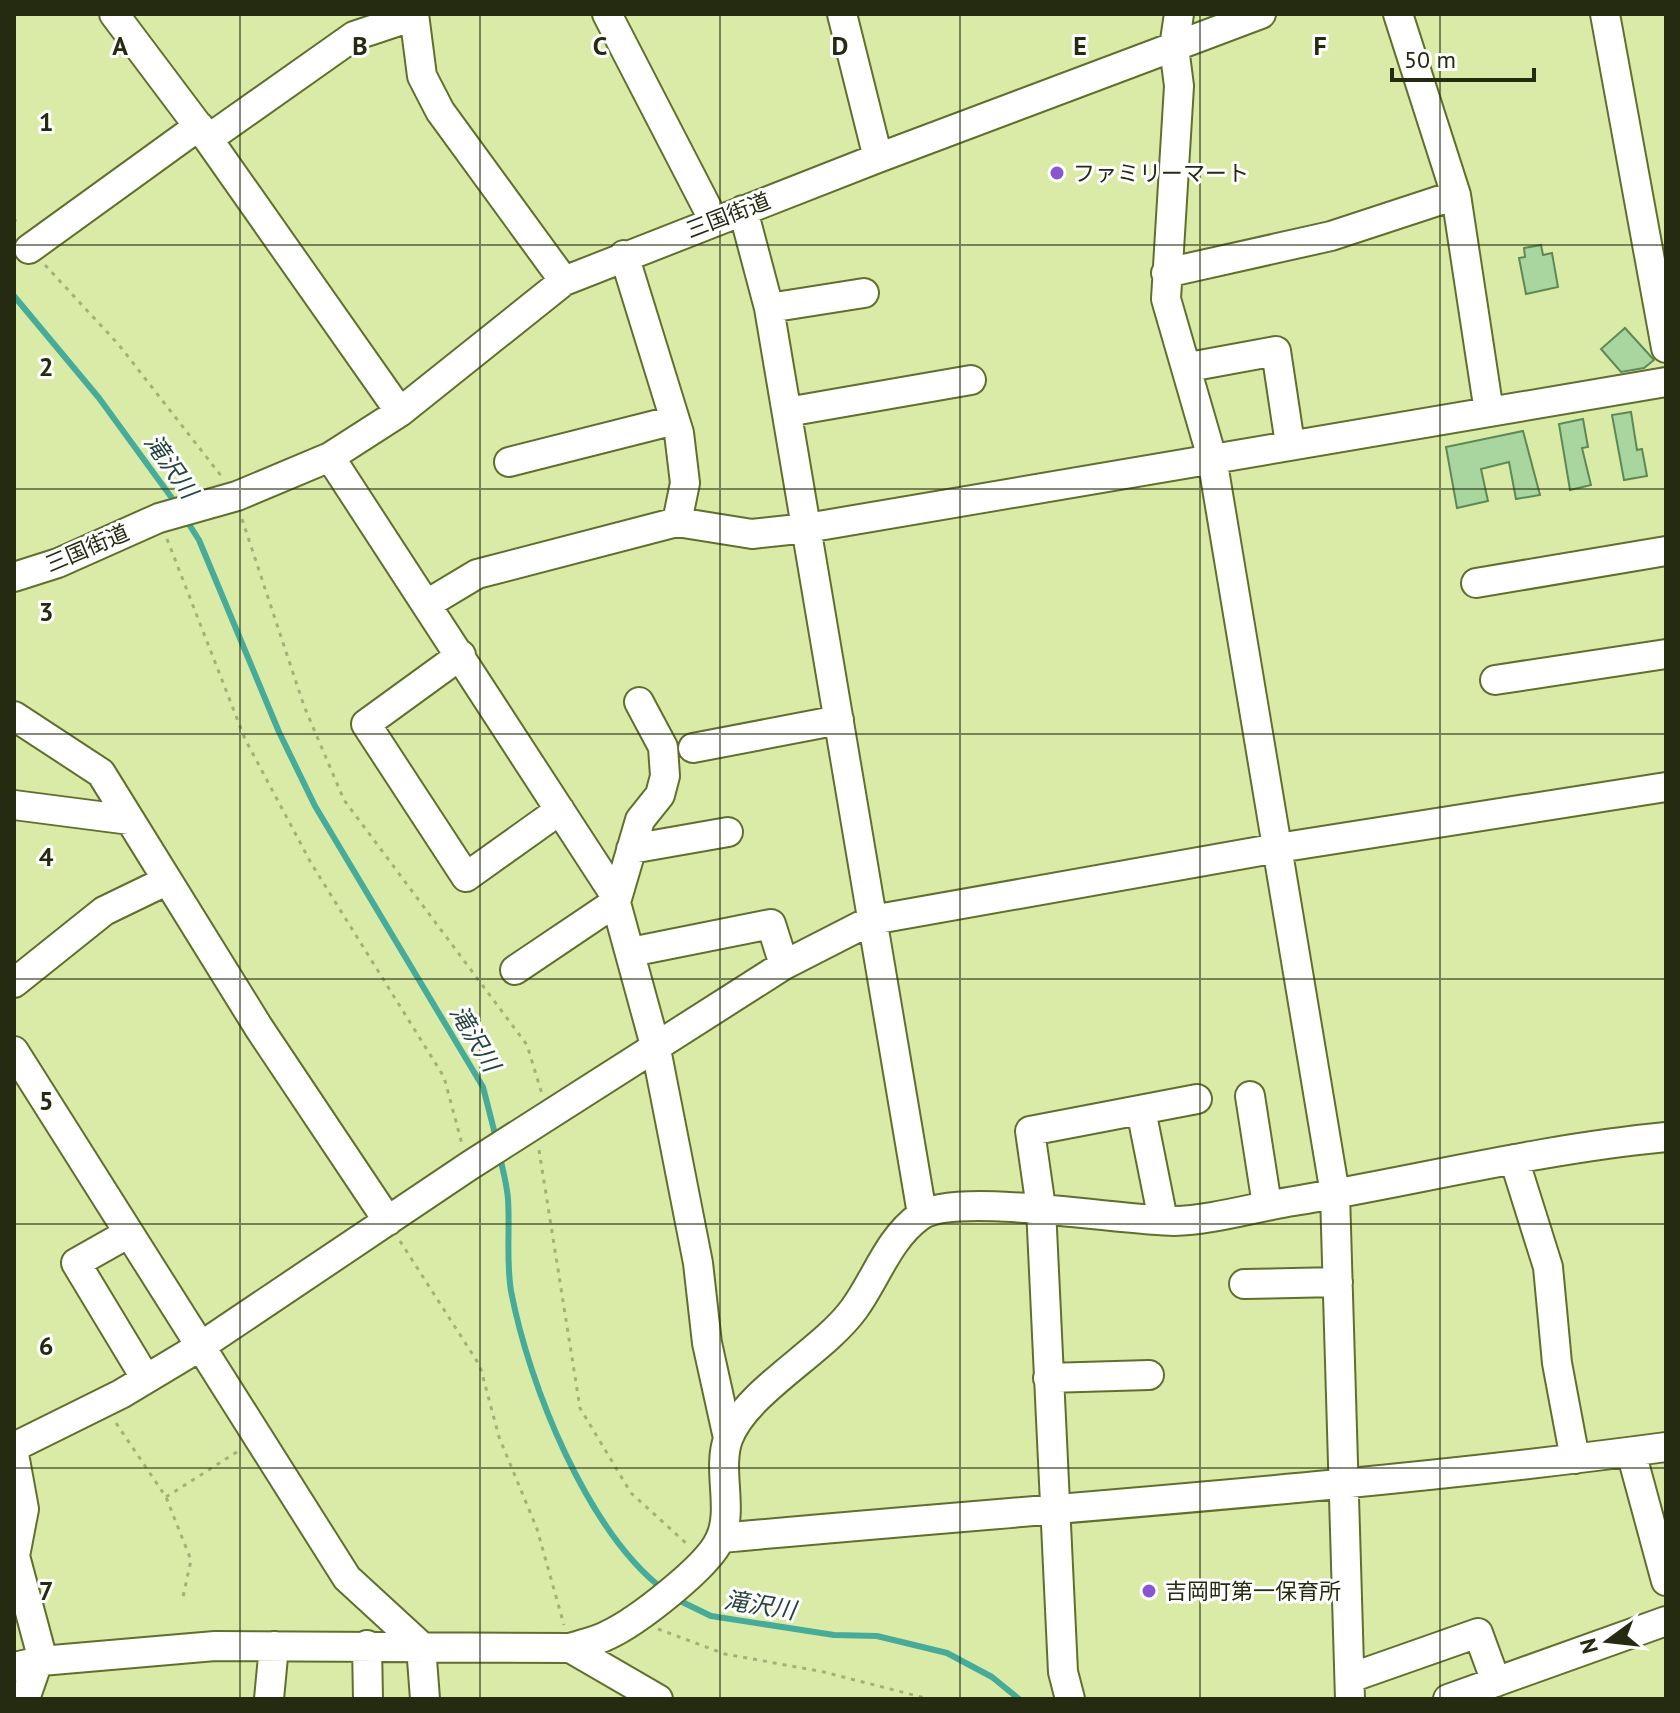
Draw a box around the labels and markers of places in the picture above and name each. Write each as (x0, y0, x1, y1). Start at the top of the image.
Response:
place label: ファミリーマート (1073, 159, 1249, 187)
marker: ファミリーマート (1048, 164, 1066, 182)
place label: 吉岡町第一保育所 (1165, 1577, 1341, 1605)
marker: 吉岡町第一保育所 (1140, 1582, 1158, 1600)

